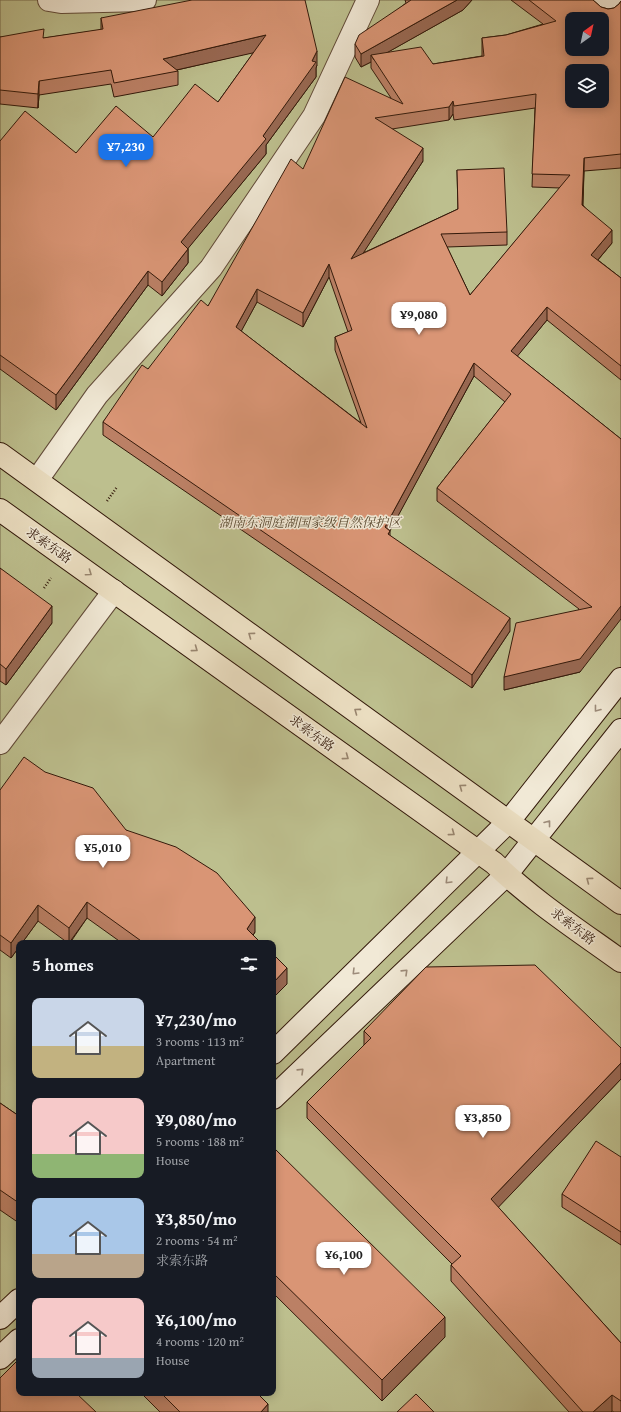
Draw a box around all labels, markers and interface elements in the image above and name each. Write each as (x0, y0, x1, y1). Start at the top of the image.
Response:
north arrow (565, 12, 609, 56)
map controls (565, 12, 609, 108)
button: layers (565, 64, 609, 108)
pin: ¥7,230 (93, 134, 159, 168)
text: ¥7,230 (107, 137, 145, 156)
pin: ¥9,080 (386, 302, 452, 336)
text: ¥9,080 (400, 305, 438, 324)
park label: 湖南东洞庭湖国家级自然保护区 (219, 513, 403, 532)
street label: 求索东路 (22, 522, 76, 568)
one-way arrow (85, 568, 92, 576)
one-way arrow (248, 632, 255, 640)
one-way arrow (190, 644, 197, 651)
one-way arrow (594, 705, 601, 712)
one-way arrow (354, 709, 361, 716)
street label: 求索东路 (285, 710, 339, 756)
one-way arrow (342, 752, 349, 760)
one-way arrow (459, 784, 466, 792)
one-way arrow (543, 820, 550, 827)
one-way arrow (447, 828, 454, 835)
pin: ¥5,010 (70, 835, 136, 869)
text: ¥5,010 (84, 838, 122, 857)
one-way arrow (445, 876, 453, 884)
one-way arrow (587, 878, 594, 885)
street label: 求索东路 (547, 903, 599, 949)
text: 5 homes (32, 952, 94, 977)
icon: filters (238, 953, 260, 975)
one-way arrow (352, 967, 360, 975)
one-way arrow (400, 969, 408, 976)
text: ¥7,230/mo (156, 1007, 237, 1032)
icon: home (64, 1014, 112, 1062)
text: 3 rooms · 113 m² (156, 1032, 244, 1051)
text: Apartment (156, 1051, 216, 1070)
one-way arrow (296, 1068, 304, 1076)
pin: ¥3,850 (450, 1105, 516, 1139)
text: ¥9,080/mo (156, 1107, 237, 1132)
text: ¥3,850 (464, 1108, 502, 1127)
icon: home (64, 1114, 112, 1162)
text: 5 rooms · 188 m² (156, 1132, 244, 1151)
text: House (156, 1151, 190, 1170)
text: ¥3,850/mo (156, 1206, 237, 1231)
icon: home (64, 1214, 112, 1262)
text: 2 rooms · 54 m² (156, 1231, 238, 1250)
pin: ¥6,100 (311, 1242, 377, 1276)
text: ¥6,100 (325, 1245, 363, 1264)
text: 求索东路 (156, 1251, 208, 1270)
text: ¥6,100/mo (156, 1307, 237, 1332)
icon: home (64, 1314, 112, 1362)
text: 4 rooms · 120 m² (156, 1332, 244, 1351)
text: House (156, 1351, 190, 1370)

